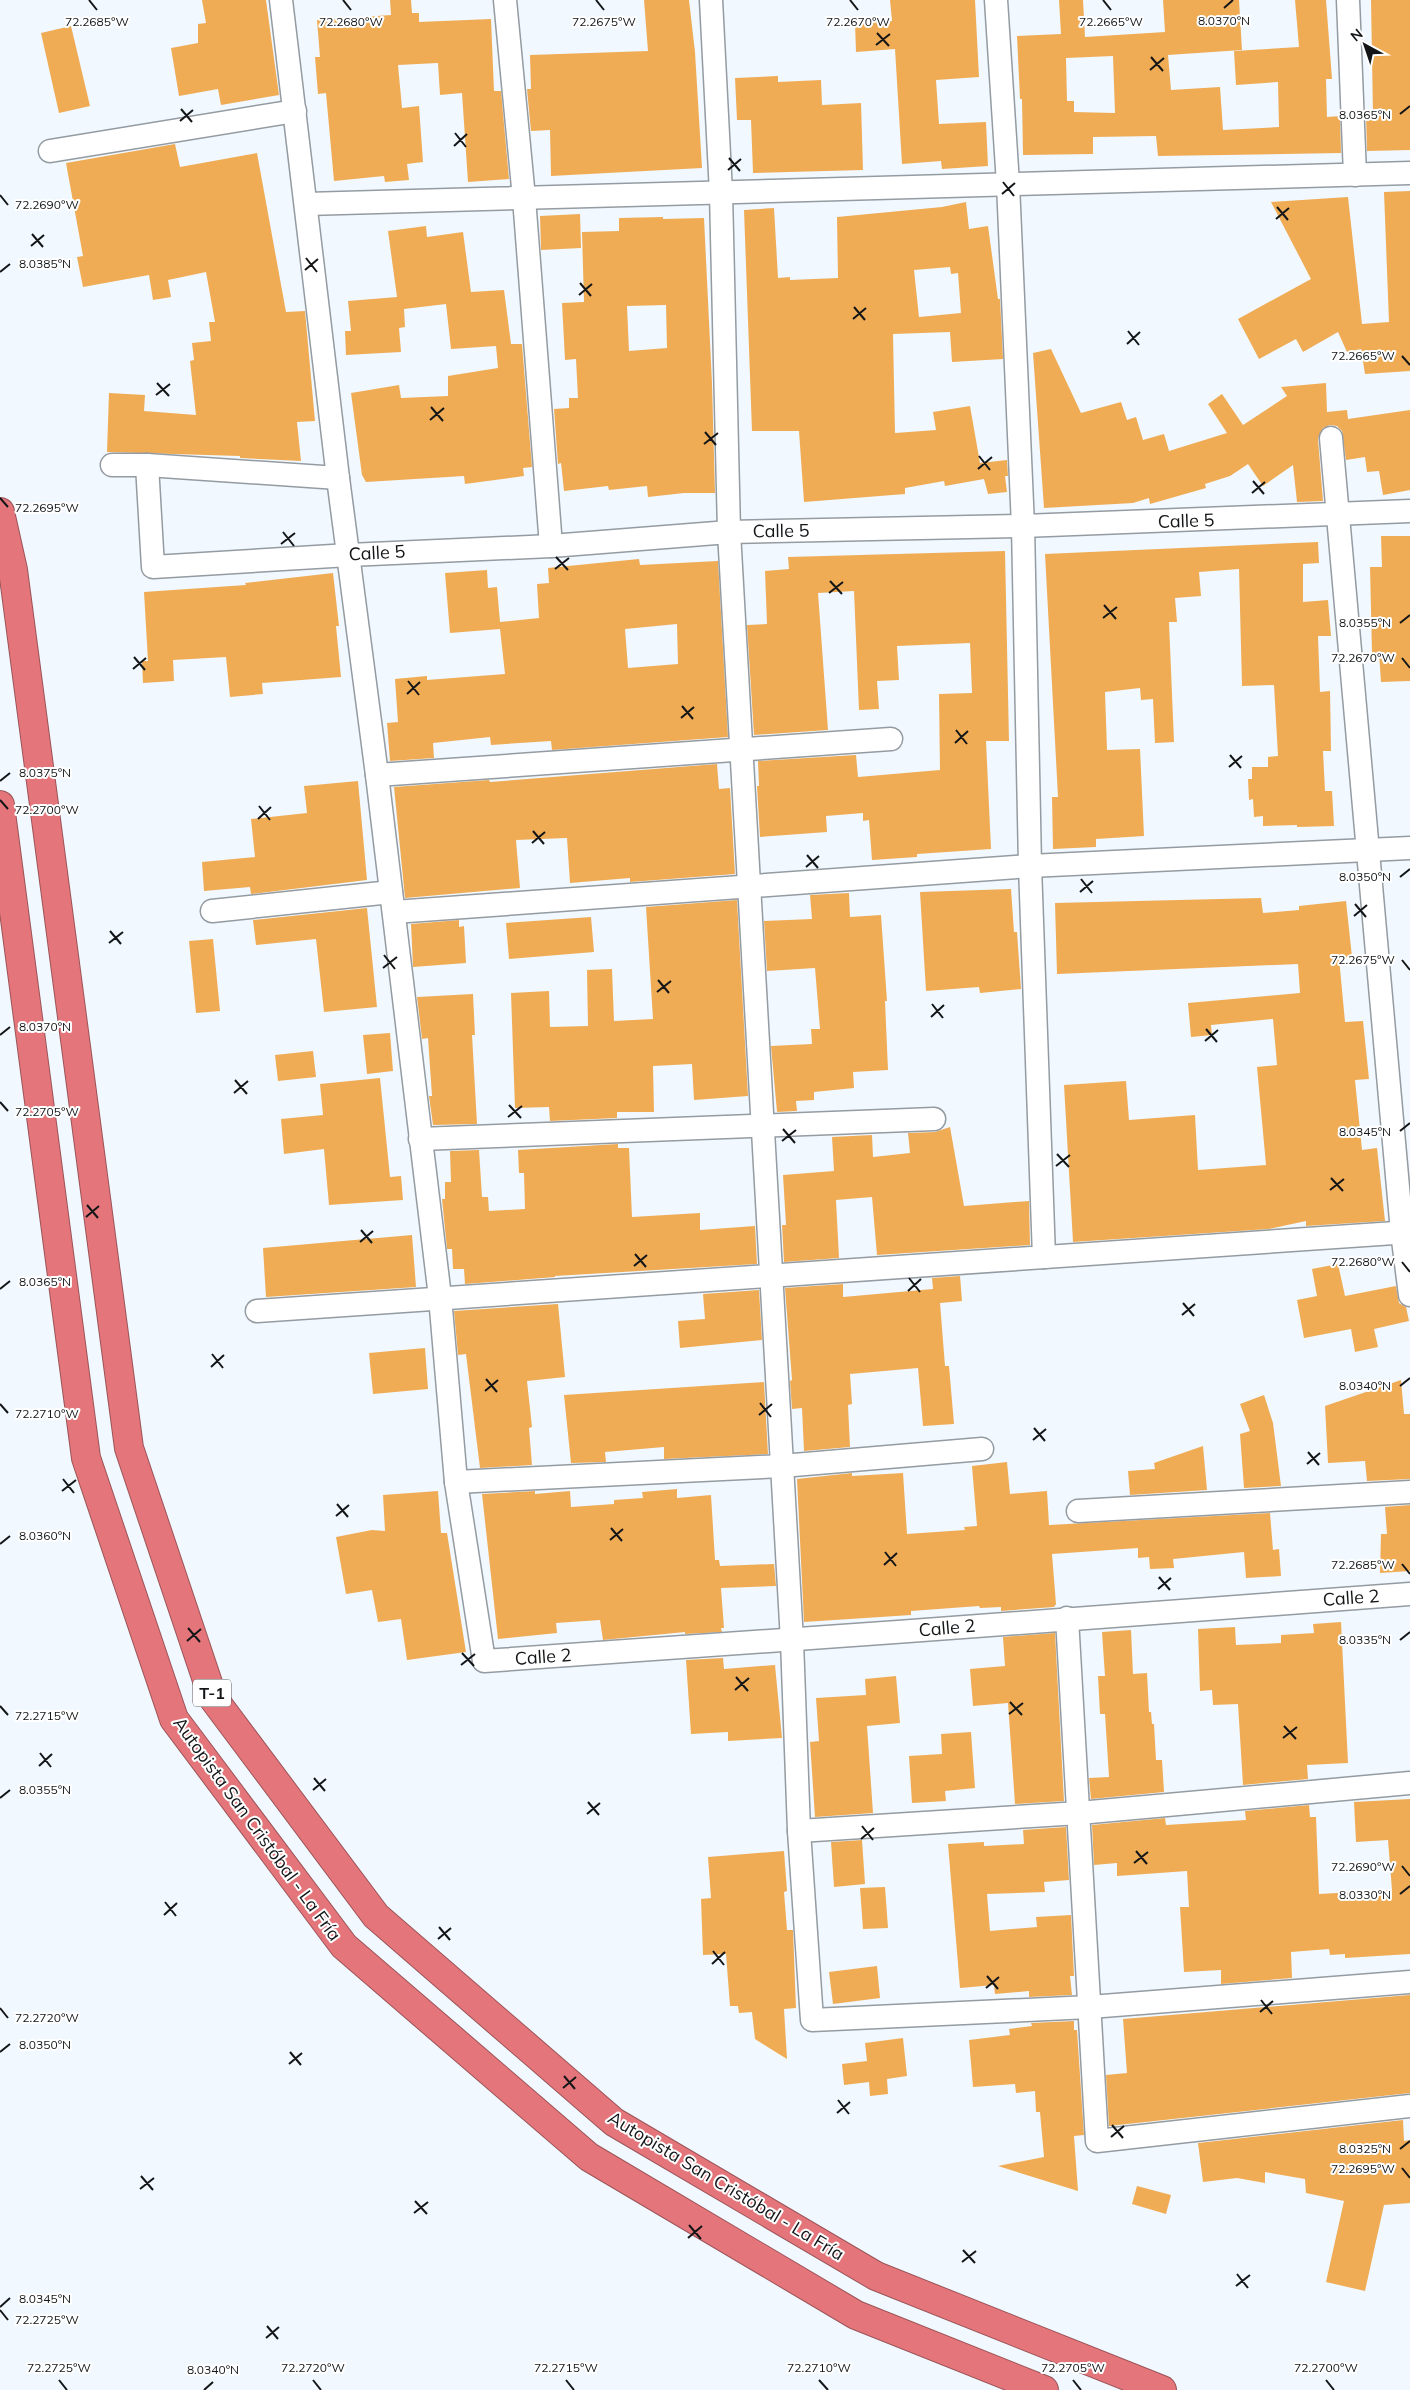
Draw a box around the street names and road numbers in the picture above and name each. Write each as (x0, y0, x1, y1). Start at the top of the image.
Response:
street label: Calle 5 (1157, 508, 1215, 533)
street label: Calle 5 (752, 519, 810, 542)
street label: Calle 5 (348, 540, 406, 565)
street label: Calle 2 (1322, 1584, 1380, 1611)
street label: Calle 2 (918, 1614, 976, 1641)
street label: Calle 2 (514, 1643, 572, 1670)
road number: T-1 (193, 1680, 231, 1706)
street label: Autopista San Cristóbal - La Fría (168, 1712, 346, 1945)
street label: Autopista San Cristóbal - La Fría (604, 2106, 848, 2265)

